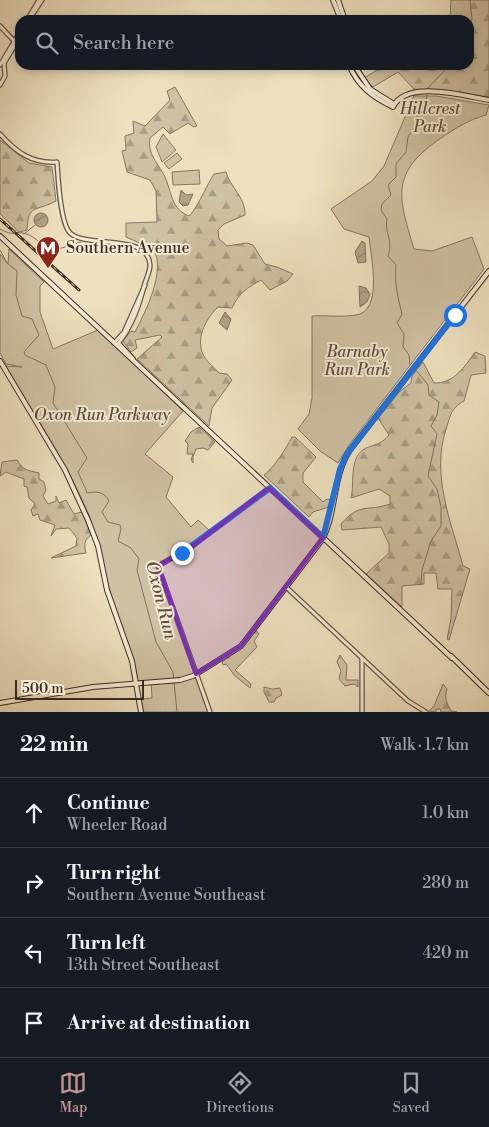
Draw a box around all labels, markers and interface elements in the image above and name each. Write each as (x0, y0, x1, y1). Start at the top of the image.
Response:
search box (15, 15, 474, 70)
icon: search (33, 29, 61, 57)
text: Search here (73, 31, 174, 55)
park label: Hillcrest Park (399, 99, 461, 137)
metro station icon: Southern Avenue (35, 235, 61, 269)
place label: Southern Avenue (66, 238, 190, 258)
route start (444, 304, 467, 327)
park label: Barnaby Run Park (323, 342, 390, 380)
park label: Oxon Run Parkway (34, 405, 171, 425)
route end (171, 542, 194, 565)
water label: Oxon Run (140, 558, 182, 643)
scale bar (15, 677, 144, 700)
text: 500 m (22, 680, 63, 698)
text: 22 min (20, 732, 88, 758)
text: Walk · 1.7 km (381, 735, 469, 755)
text: Continue (67, 791, 150, 815)
icon: ahead (20, 799, 48, 827)
text: 1.0 km (422, 803, 469, 823)
text: Wheeler Road (67, 815, 167, 835)
text: Turn right (67, 861, 160, 885)
icon: right (20, 869, 48, 897)
text: 280 m (422, 873, 469, 893)
text: Southern Avenue Southeast (67, 885, 265, 905)
text: Turn left (67, 931, 146, 955)
icon: left (20, 939, 48, 967)
text: 420 m (422, 943, 469, 963)
text: 13th Street Southeast (67, 955, 220, 975)
icon: arrive (20, 1009, 48, 1037)
text: Arrive at destination (67, 1011, 250, 1035)
tab: Map (59, 1069, 87, 1117)
tab: Directions (206, 1069, 274, 1117)
tab: Saved (393, 1069, 430, 1117)

